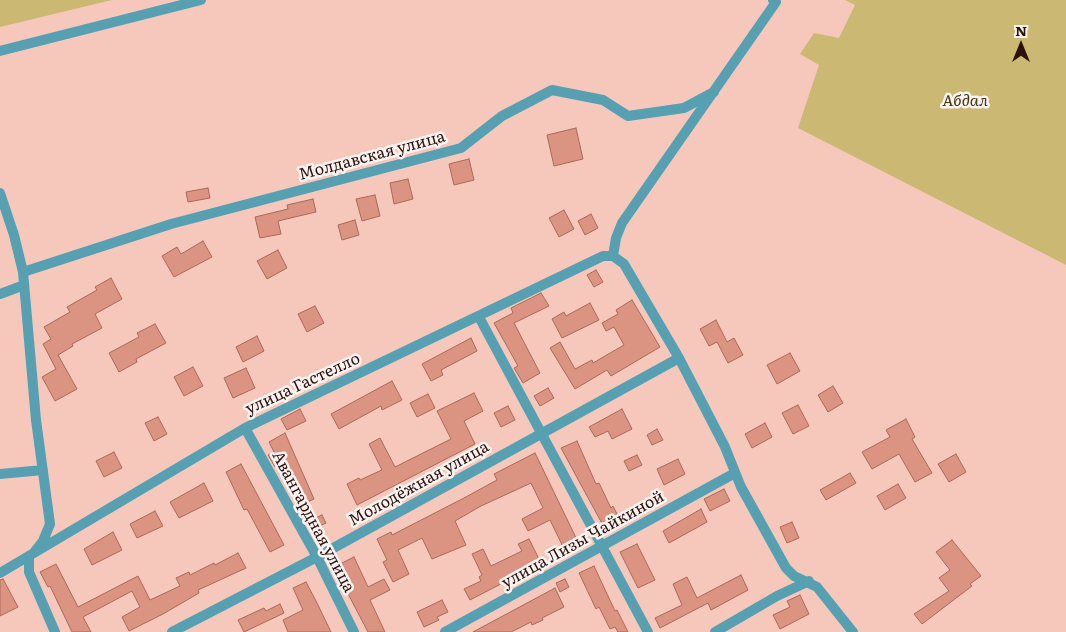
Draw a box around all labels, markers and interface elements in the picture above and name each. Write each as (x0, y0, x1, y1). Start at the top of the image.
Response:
north arrow (996, 20, 1046, 70)
text: N (1015, 20, 1027, 40)
park label: Абдал (942, 91, 988, 111)
street label: Молдавская улица (297, 127, 447, 185)
street label: улица Гастелло (243, 349, 363, 419)
street label: Молодёжная улица (345, 437, 493, 531)
street label: Авангардная улица (268, 448, 358, 596)
street label: улица Лизы Чайкиной (498, 487, 668, 593)

